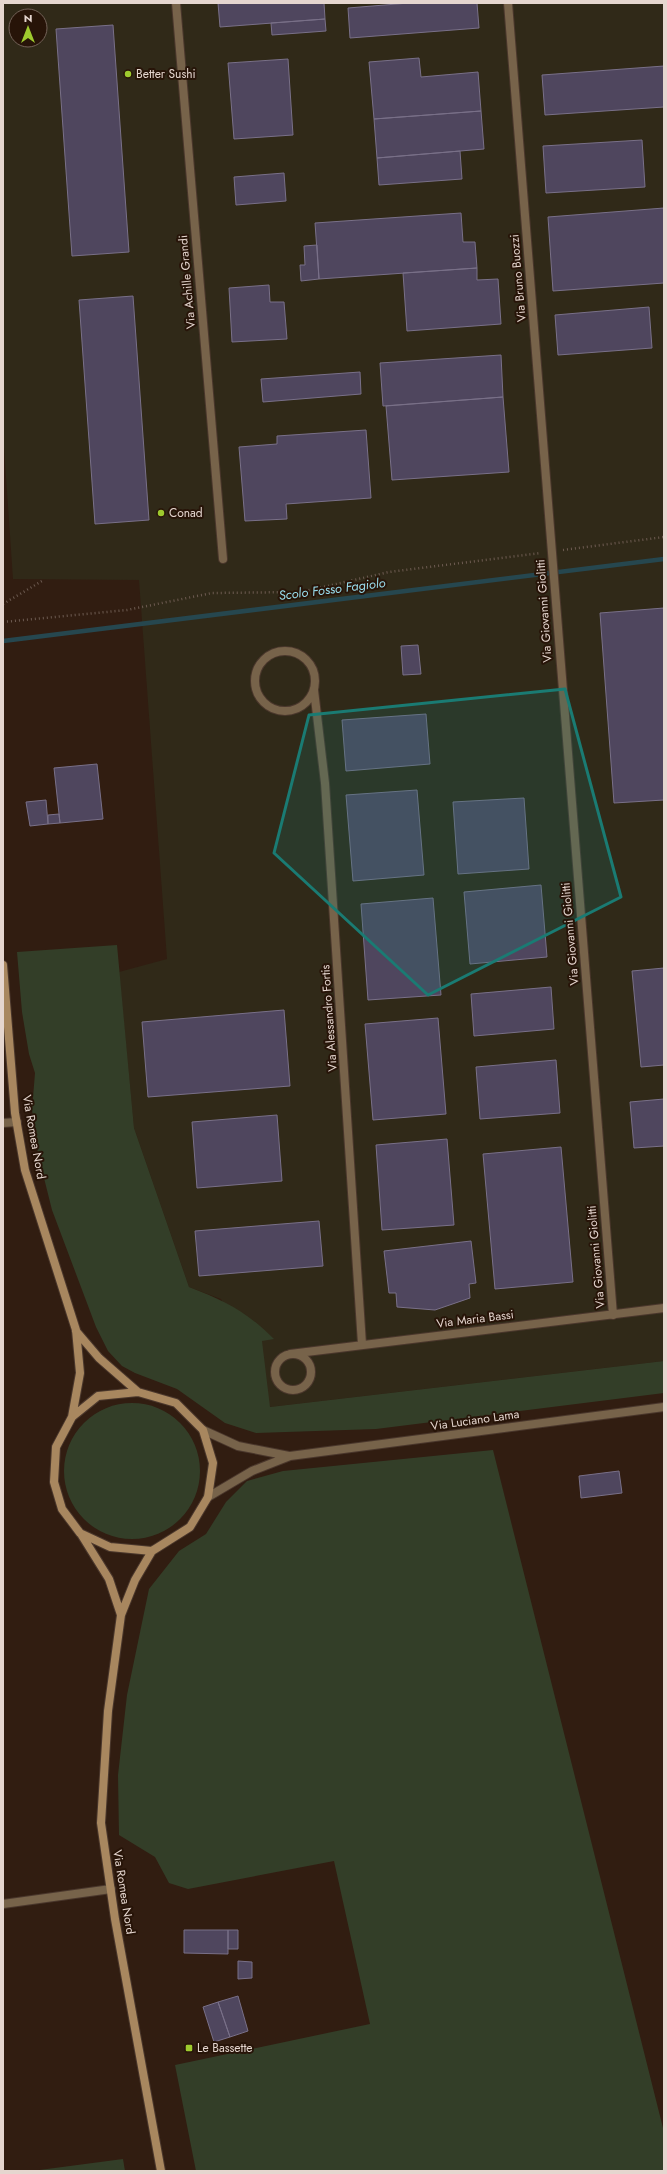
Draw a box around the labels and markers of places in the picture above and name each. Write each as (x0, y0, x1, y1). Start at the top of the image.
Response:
place label: Better Sushi (136, 65, 196, 83)
marker: Better Sushi (123, 69, 133, 79)
place label: Conad (169, 504, 203, 522)
marker: Conad (156, 508, 166, 518)
place label: Le Bassette (197, 2039, 252, 2057)
marker: Le Bassette (184, 2043, 194, 2053)

